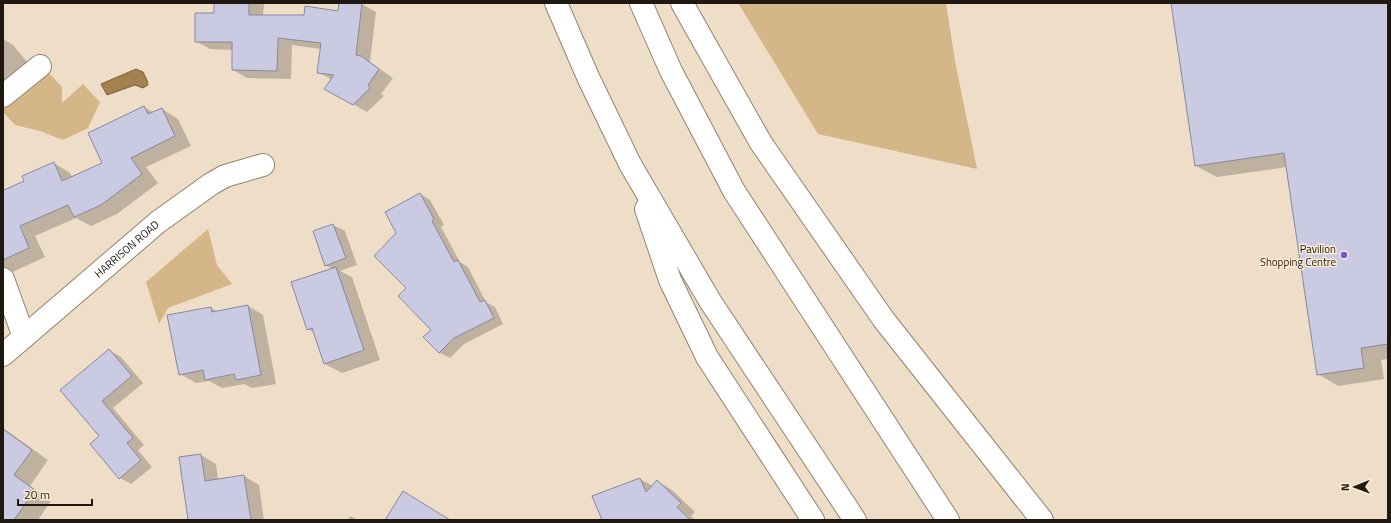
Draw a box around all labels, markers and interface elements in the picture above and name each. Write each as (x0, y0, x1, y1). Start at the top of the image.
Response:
street label: HARRISON ROAD (91, 216, 163, 281)
place label: Pavilion Shopping Centre (1260, 241, 1336, 270)
marker: Pavilion Shopping Centre (1339, 250, 1349, 260)
north arrow (1335, 467, 1375, 507)
scale bar (18, 481, 92, 507)
text: N (1337, 483, 1353, 491)
text: 20 m (24, 485, 50, 504)

